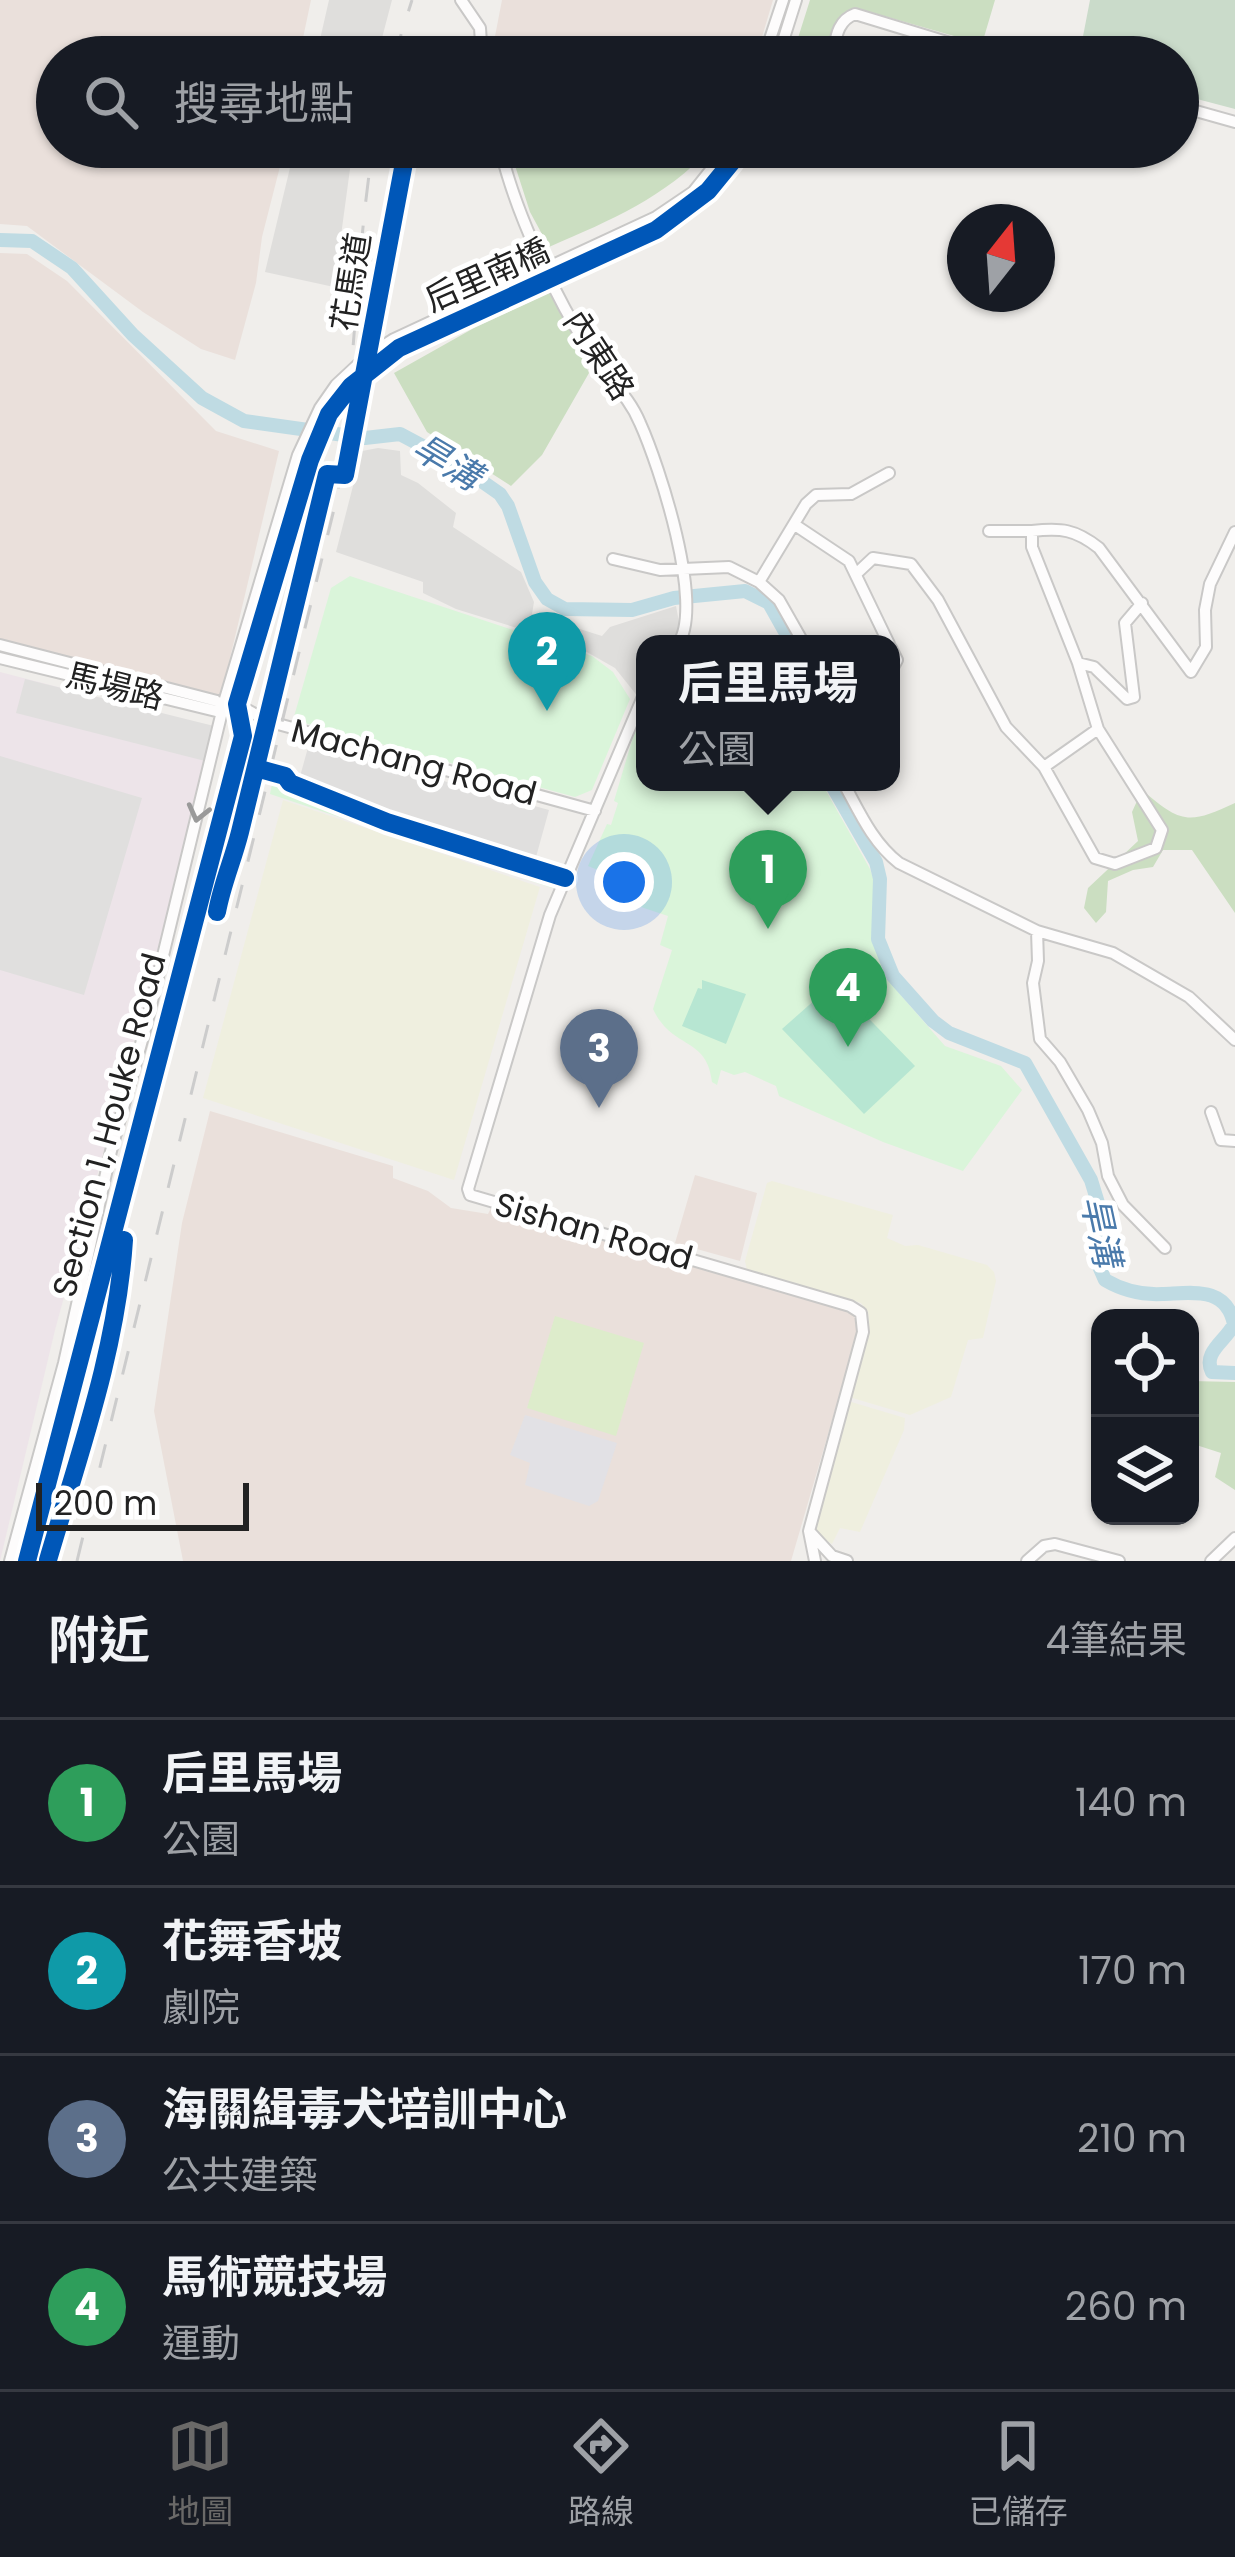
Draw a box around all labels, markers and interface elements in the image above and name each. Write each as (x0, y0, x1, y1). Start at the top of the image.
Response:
search box (36, 36, 1199, 168)
icon: search (78, 69, 144, 135)
text: 搜尋地點 (174, 72, 354, 135)
north arrow (947, 204, 1055, 312)
street label: 后里南橋 (417, 227, 557, 323)
street label: 花馬道 (320, 229, 382, 335)
street label: 內東路 (552, 301, 646, 409)
water label: 旱溝 (403, 422, 495, 505)
pin: 2 (508, 612, 586, 711)
popup (636, 635, 900, 791)
street label: 馬場路 (61, 651, 169, 721)
text: 后里馬場 (678, 652, 858, 715)
street label: Machang Road (286, 707, 542, 817)
text: 公園 (678, 722, 756, 777)
one-way arrow (187, 802, 212, 823)
pin: 1 (729, 830, 807, 929)
your location (594, 852, 654, 912)
street label: Section 1, Houke Road (40, 948, 178, 1302)
pin: 4 (809, 948, 887, 1047)
pin: 3 (560, 1009, 638, 1108)
street label: Sishan Road (490, 1180, 698, 1282)
water label: 旱溝 (1069, 1190, 1134, 1276)
map controls (1091, 1309, 1199, 1525)
button: locate (1091, 1309, 1199, 1417)
button: layers (1091, 1417, 1199, 1525)
scale bar (36, 1477, 249, 1530)
text: 200 m (54, 1480, 157, 1527)
text: 附近 (48, 1604, 150, 1676)
text: 4筆結果 (1045, 1613, 1187, 1668)
text: 后里馬場 (162, 1742, 342, 1805)
text: 1 (80, 1775, 94, 1830)
text: 140 m (1075, 1775, 1187, 1830)
text: 公園 (162, 1812, 240, 1867)
text: 花舞香坡 (162, 1910, 342, 1973)
text: 2 (76, 1943, 98, 1998)
text: 170 m (1078, 1943, 1187, 1998)
text: 劇院 (162, 1980, 240, 2035)
text: 海關緝毒犬培訓中心 (162, 2078, 567, 2141)
text: 3 (75, 2111, 99, 2166)
text: 210 m (1077, 2111, 1187, 2166)
text: 公共建築 (162, 2148, 318, 2203)
text: 馬術競技場 (162, 2246, 387, 2309)
text: 4 (74, 2279, 100, 2334)
text: 260 m (1065, 2279, 1187, 2334)
text: 運動 (162, 2316, 240, 2371)
tab: 地圖 (167, 2413, 233, 2537)
tab: 路線 (568, 2413, 634, 2537)
tab: 已儲存 (969, 2413, 1068, 2537)

